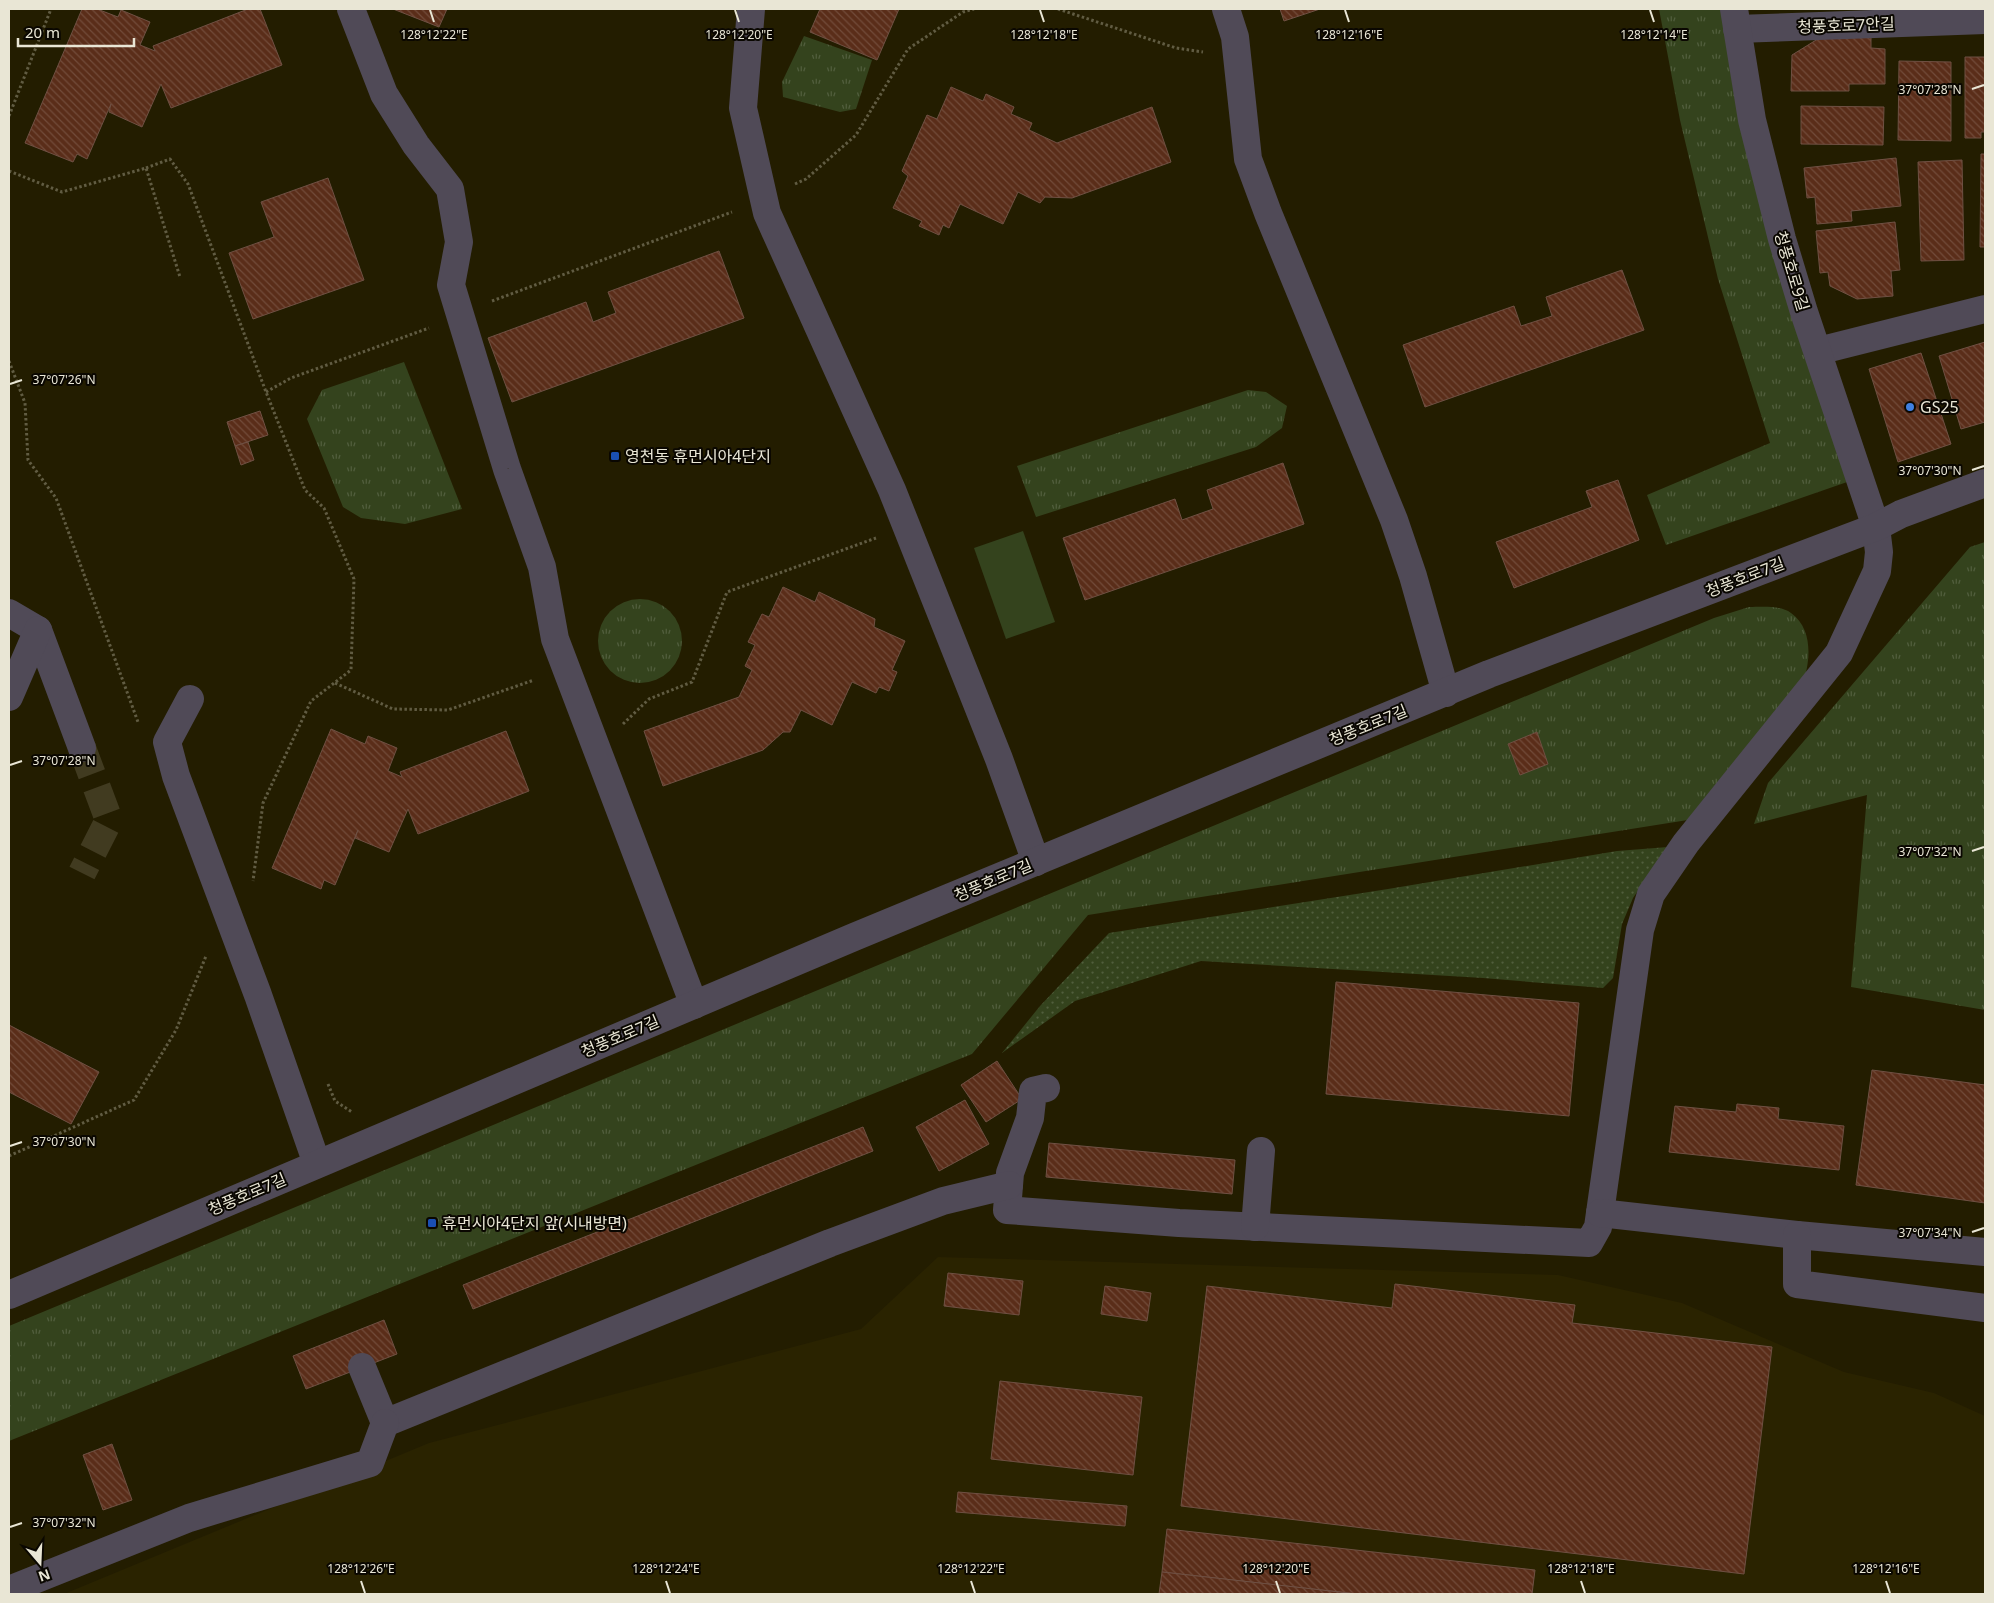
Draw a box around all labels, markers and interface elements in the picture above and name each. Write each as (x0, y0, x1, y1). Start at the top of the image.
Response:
street label: 청풍호로7안길 (1797, 12, 1895, 38)
scale bar (18, 15, 134, 47)
text: 20 m (25, 22, 60, 42)
text: 128°12'22"E (400, 26, 468, 43)
text: 128°12'20"E (705, 26, 773, 43)
text: 128°12'18"E (1010, 26, 1078, 43)
text: 128°12'16"E (1315, 26, 1383, 43)
text: 128°12'14"E (1620, 26, 1688, 43)
text: 37°07'28"N (1898, 81, 1962, 98)
street label: 청풍호로9길 (1769, 228, 1815, 314)
text: 37°07'26"N (32, 371, 96, 388)
place label: GS25 (1920, 396, 1959, 418)
marker: GS25 (1904, 401, 1916, 413)
place label: 영천동 휴먼시아4단지 (625, 445, 771, 467)
marker: 영천동 휴먼시아4단지 (609, 450, 621, 462)
text: 37°07'30"N (1898, 462, 1962, 479)
street label: 청풍호로7길 (1702, 552, 1788, 602)
street label: 청풍호로7길 (1326, 699, 1410, 751)
text: 37°07'28"N (32, 752, 96, 769)
text: 37°07'32"N (1898, 843, 1962, 860)
street label: 청풍호로7길 (951, 854, 1035, 906)
street label: 청풍호로7길 (578, 1010, 662, 1062)
text: 37°07'30"N (32, 1133, 96, 1150)
street label: 청풍호로7길 (205, 1168, 289, 1220)
place label: 휴먼시아4단지 앞(시내방면) (442, 1212, 627, 1234)
marker: 휴먼시아4단지 앞(시내방면) (426, 1217, 438, 1229)
text: 37°07'34"N (1898, 1224, 1962, 1241)
text: 37°07'32"N (32, 1514, 96, 1531)
north arrow (15, 1538, 65, 1588)
text: 128°12'26"E (327, 1560, 395, 1577)
text: 128°12'24"E (632, 1560, 700, 1577)
text: 128°12'22"E (937, 1560, 1005, 1577)
text: 128°12'20"E (1242, 1560, 1310, 1577)
text: 128°12'18"E (1547, 1560, 1615, 1577)
text: 128°12'16"E (1852, 1560, 1920, 1577)
text: N (36, 1565, 53, 1587)

